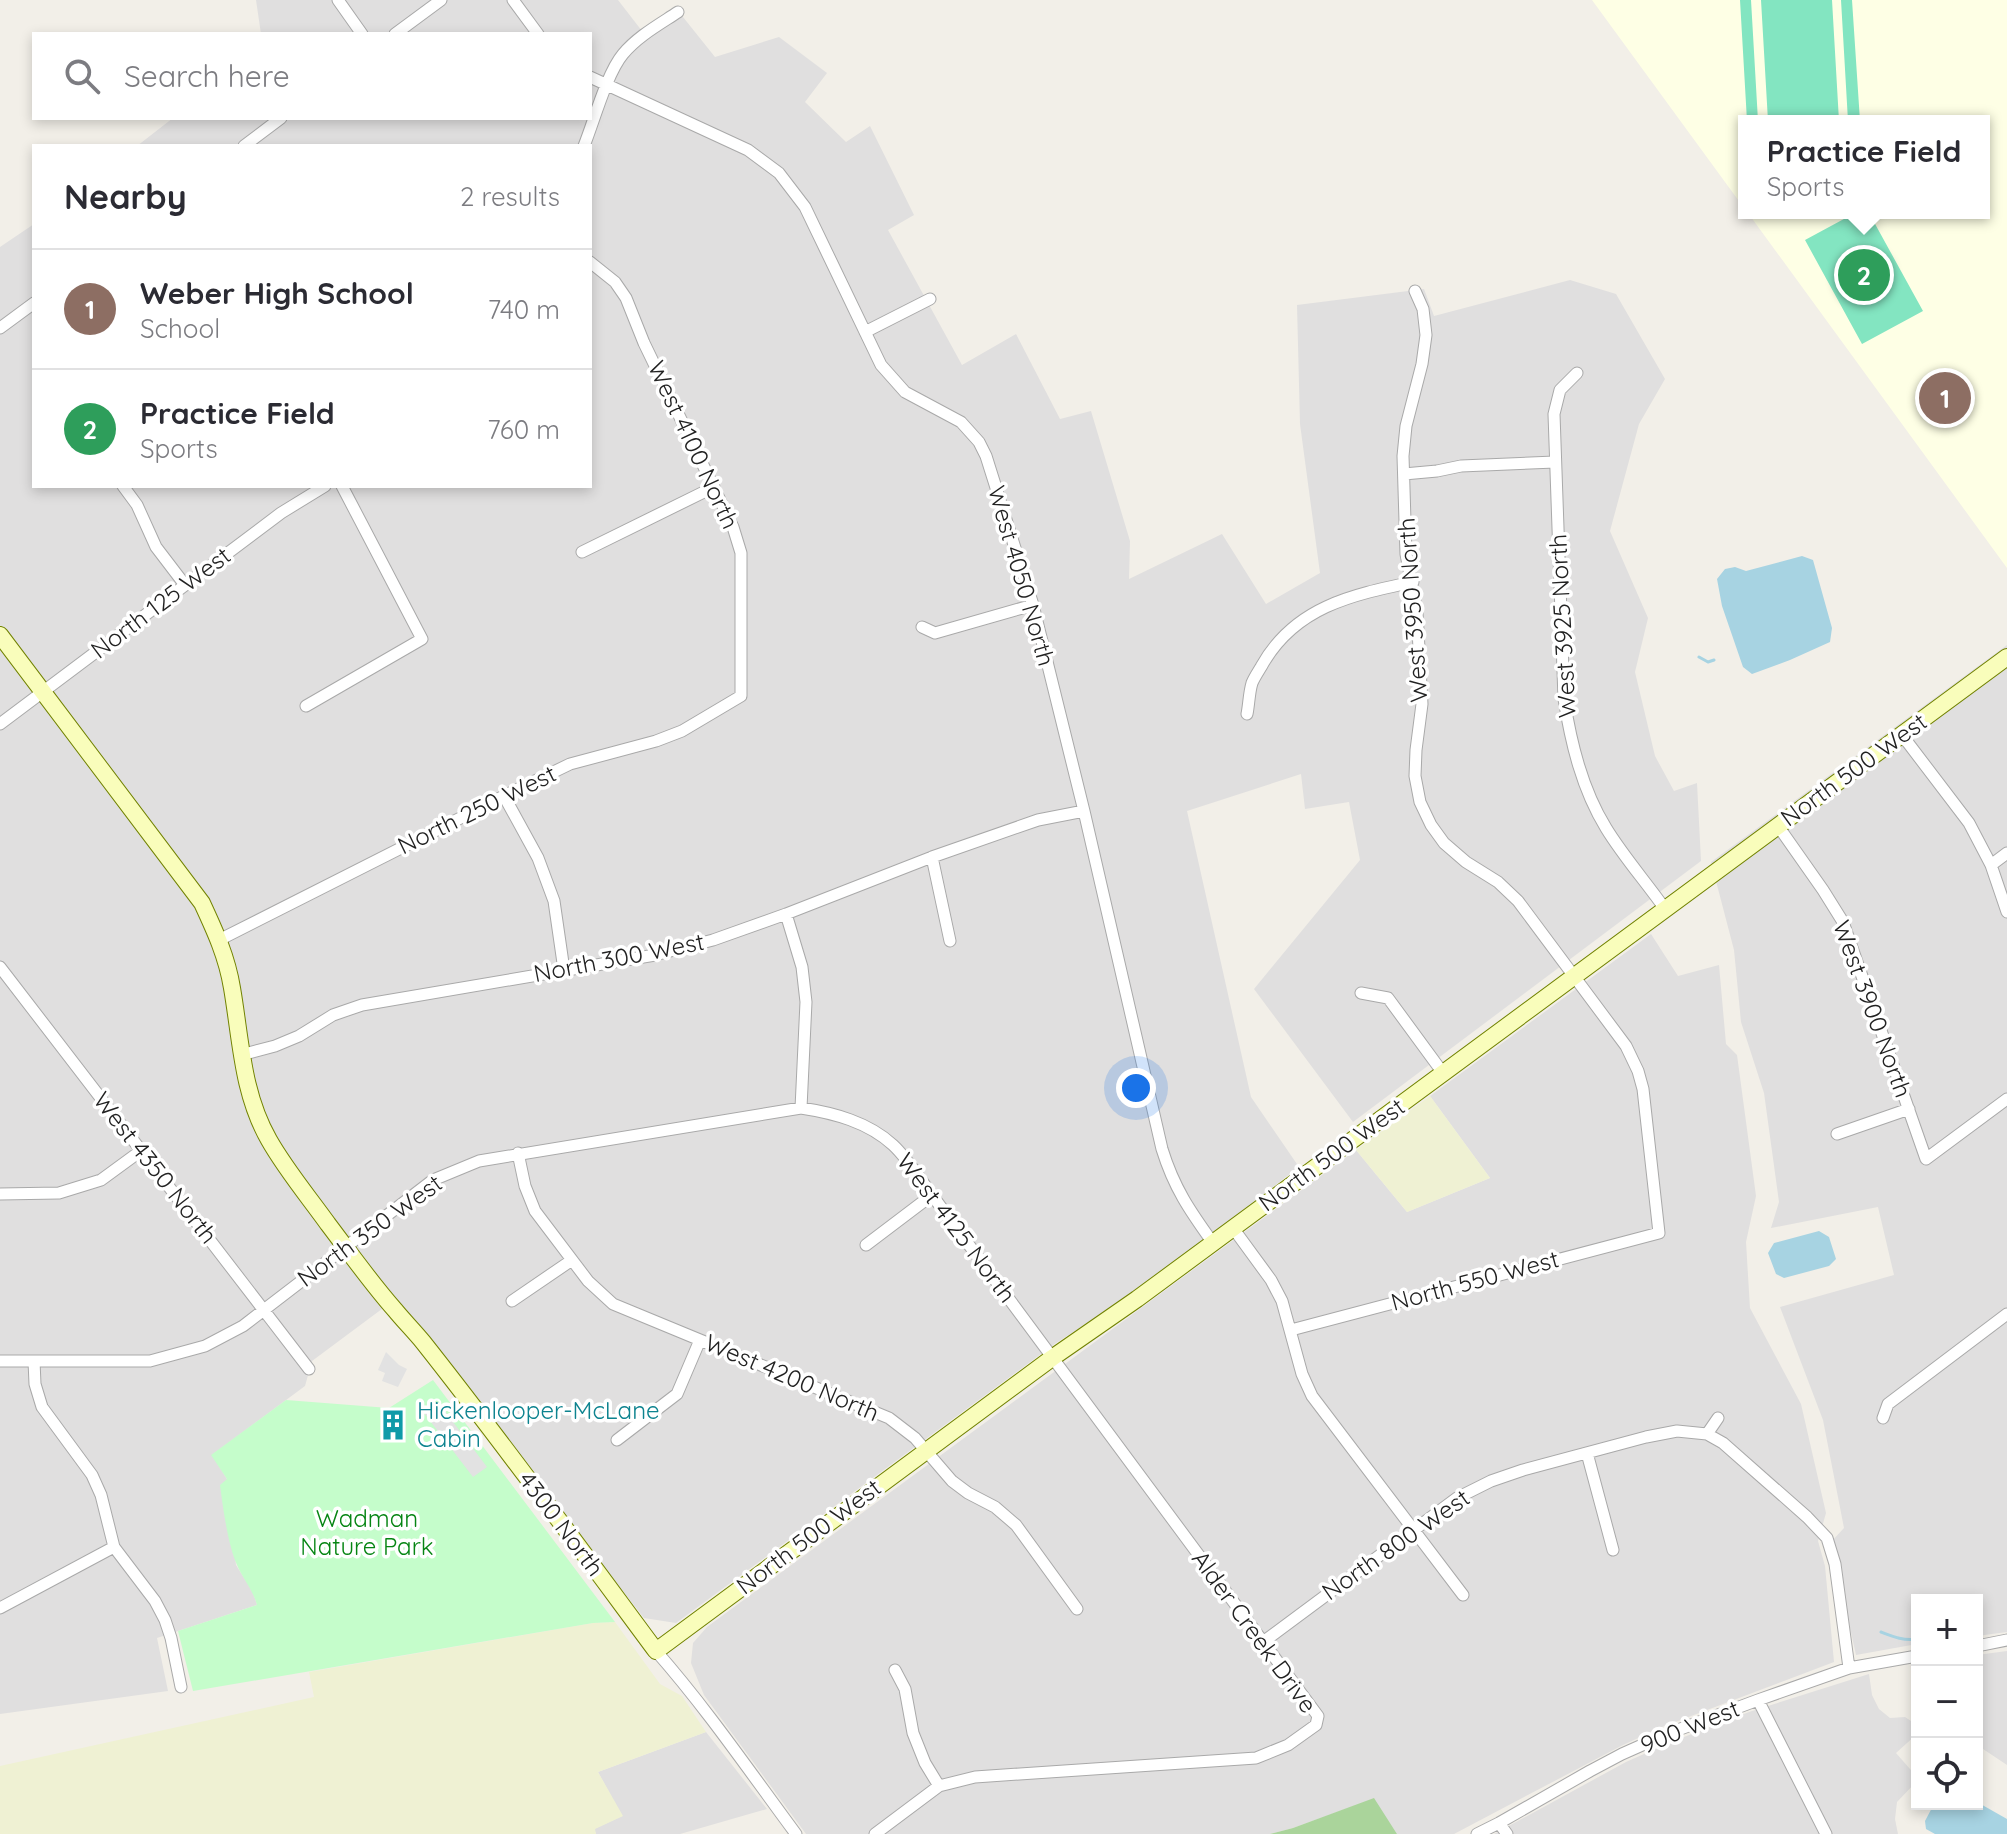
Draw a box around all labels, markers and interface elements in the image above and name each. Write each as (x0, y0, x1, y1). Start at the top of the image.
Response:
search box (32, 32, 592, 120)
icon: search (60, 54, 104, 98)
text: Search here (124, 57, 290, 95)
popup (1738, 115, 1990, 219)
text: Practice Field (1767, 132, 1961, 170)
text: Sports (1767, 170, 1844, 203)
text: Nearby (64, 175, 187, 218)
text: 2 results (460, 180, 560, 213)
pin: 2 (1838, 245, 1890, 305)
text: Weber High School (140, 274, 414, 312)
text: 1 (85, 293, 95, 326)
text: 740 m (488, 293, 560, 326)
text: School (140, 312, 220, 345)
street label: West 4100 North (642, 356, 746, 533)
pin: 1 (1919, 368, 1971, 428)
text: Practice Field (140, 394, 335, 432)
text: 2 (83, 413, 97, 446)
text: 760 m (487, 413, 560, 446)
text: Sports (140, 432, 218, 465)
street label: West 4050 North (982, 482, 1062, 669)
street label: West 3950 North (1391, 517, 1433, 703)
street label: West 3925 North (1542, 533, 1582, 719)
street label: North 125 West (85, 540, 236, 664)
street label: North 500 West (1774, 706, 1932, 832)
street label: North 250 West (392, 758, 561, 860)
street label: West 3900 North (1827, 916, 1919, 1101)
street label: North 300 West (531, 926, 707, 988)
your location (1116, 1068, 1156, 1108)
street label: West 4350 North (87, 1085, 224, 1249)
street label: North 500 West (1252, 1091, 1410, 1217)
street label: West 4125 North (891, 1147, 1023, 1308)
street label: North 350 West (291, 1168, 448, 1293)
street label: North 550 West (1388, 1243, 1562, 1317)
street label: West 4200 North (701, 1327, 884, 1427)
place label: Hickenlooper-McLane Cabin (417, 1395, 660, 1453)
building icon: Hickenlooper-McLane Cabin (376, 1408, 410, 1442)
street label: 4300 North (513, 1465, 611, 1582)
street label: North 500 West (730, 1472, 887, 1600)
street label: North 800 West (1316, 1482, 1475, 1606)
park label: Wadman Nature Park (300, 1503, 434, 1561)
street label: Alder Creek Drive (1186, 1544, 1324, 1718)
map controls (1911, 1594, 1983, 1810)
button: + (1911, 1594, 1983, 1666)
button: − (1911, 1666, 1983, 1738)
street label: 900 West (1636, 1693, 1744, 1760)
button: locate (1911, 1738, 1983, 1810)

